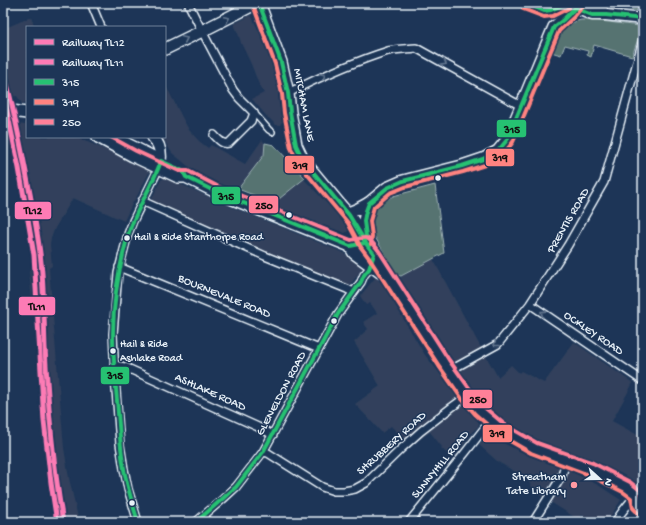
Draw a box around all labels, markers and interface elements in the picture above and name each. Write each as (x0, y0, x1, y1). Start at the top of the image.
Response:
one-way arrow (223, 16, 230, 24)
legend (26, 26, 166, 138)
one-way arrow (181, 36, 188, 44)
text: Railway TL12 (62, 37, 125, 51)
text: Railway TL11 (62, 57, 124, 71)
one-way arrow (440, 59, 447, 66)
street label: MITCHAM LANE (289, 67, 317, 143)
one-way arrow (319, 73, 326, 81)
text: 315 (61, 77, 79, 91)
text: 319 (61, 97, 79, 111)
text: 250 (62, 117, 81, 131)
line badge: 315 (496, 119, 527, 138)
text: 315 (503, 125, 520, 137)
line badge: 319 (485, 148, 515, 167)
text: 319 (491, 153, 508, 165)
line badge: 319 (284, 155, 315, 174)
text: 319 (291, 161, 308, 173)
unlabelled marker (433, 173, 443, 183)
line badge: 315 (211, 186, 241, 205)
street label: PRENTIS ROAD (544, 186, 593, 257)
text: 315 (217, 192, 234, 204)
line badge: 250 (248, 195, 279, 214)
line badge: TL12 (14, 201, 52, 220)
text: 250 (255, 201, 273, 213)
text: TL12 (23, 206, 43, 218)
unlabelled marker (284, 210, 294, 220)
place label: Hail & Ride Stanthorpe Road (134, 232, 265, 244)
marker: Hail & Ride Stanthorpe Road (122, 233, 132, 243)
street label: BOURNEVALE ROAD (175, 272, 273, 322)
line badge: TL11 (18, 296, 56, 316)
text: TL11 (27, 302, 46, 314)
street label: OCKLEY ROAD (560, 309, 626, 359)
one-way arrow (540, 310, 547, 318)
unlabelled marker (329, 316, 339, 326)
place label: Hail & Ride Ashlake Road (120, 339, 184, 365)
one-way arrow (493, 339, 500, 346)
marker: Hail & Ride Ashlake Road (108, 346, 118, 356)
street label: GLENELDON ROAD (254, 349, 310, 438)
line badge: 315 (100, 366, 130, 385)
text: 315 (106, 371, 123, 383)
street label: ASHLAKE ROAD (172, 371, 248, 415)
line badge: 250 (462, 389, 493, 409)
text: 250 (469, 395, 487, 407)
street label: SHRUBBERY ROAD (354, 409, 430, 479)
line badge: 319 (482, 424, 513, 443)
street label: SUNNYHILL ROAD (409, 428, 473, 502)
text: 319 (488, 429, 505, 441)
north arrow (580, 459, 620, 499)
place label: Streatham Tate Library (505, 471, 566, 499)
text: N (601, 476, 614, 487)
marker: Streatham Tate Library (569, 480, 579, 490)
unlabelled marker (127, 498, 137, 508)

